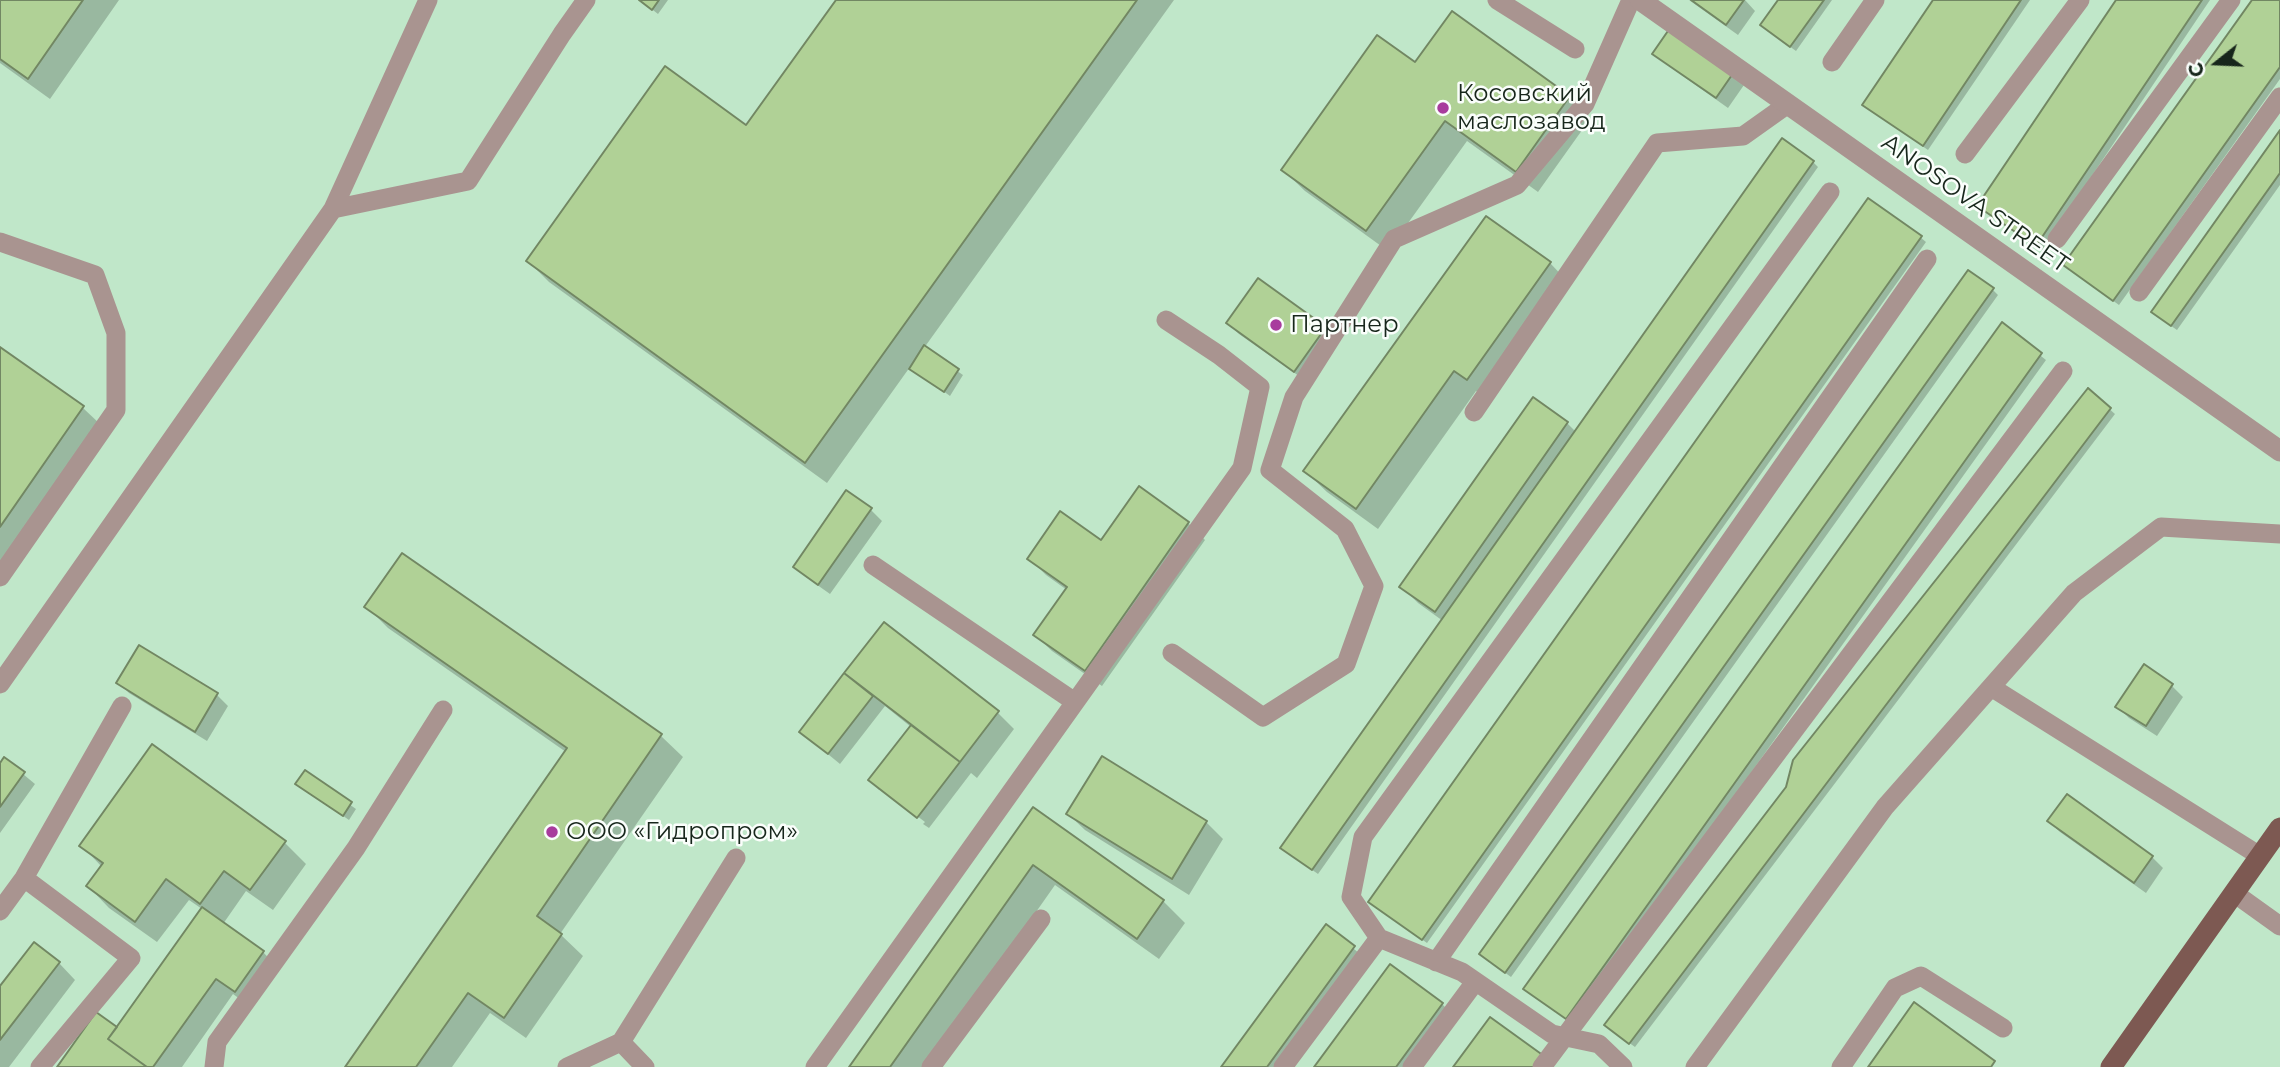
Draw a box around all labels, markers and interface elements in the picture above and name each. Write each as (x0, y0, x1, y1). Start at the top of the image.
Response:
north arrow (2182, 28, 2252, 98)
text: С (2183, 60, 2210, 80)
place label: Косовский маслозавод (1457, 80, 1606, 136)
marker: Косовский маслозавод (1435, 100, 1451, 116)
street label: ANOSOVA STREET (1876, 128, 2074, 280)
place label: Партнер (1290, 311, 1399, 339)
marker: Партнер (1268, 317, 1284, 333)
place label: ООО «Гидропром» (566, 818, 798, 846)
marker: ООО «Гидропром» (544, 824, 560, 840)

